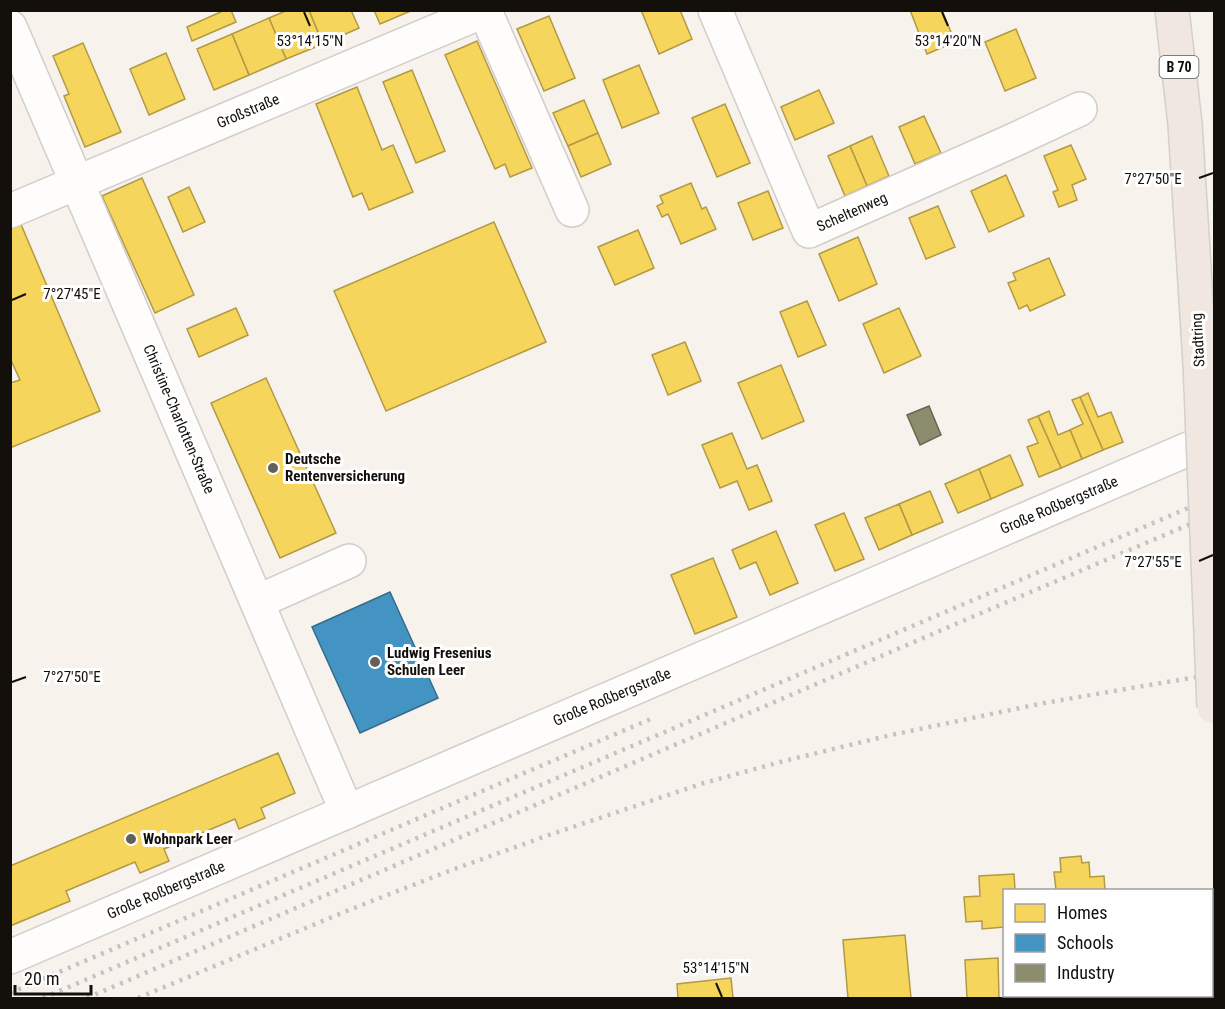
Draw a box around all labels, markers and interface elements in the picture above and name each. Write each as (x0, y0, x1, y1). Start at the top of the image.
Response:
text: 53°14'15"N (277, 32, 343, 50)
text: 53°14'20"N (915, 32, 981, 50)
road number: B 70 (1160, 56, 1198, 78)
street label: Großstraße (214, 90, 282, 132)
text: 7°27'50"E (1124, 170, 1182, 188)
street label: Scheltenweg (814, 188, 890, 236)
text: 7°27'45"E (43, 285, 101, 303)
street label: Stadtring (1188, 313, 1208, 367)
street label: Christine-Charlotten-Straße (139, 342, 219, 496)
place label: Deutsche Rentenversicherung (285, 450, 405, 485)
marker: Deutsche Rentenversicherung (266, 461, 280, 475)
street label: Große Roßbergstraße (997, 472, 1121, 538)
text: 7°27'55"E (1124, 553, 1182, 571)
place label: Ludwig Fresenius Schulen Leer (387, 644, 492, 679)
marker: Ludwig Fresenius Schulen Leer (368, 655, 382, 669)
street label: Große Roßbergstraße (550, 664, 674, 730)
text: 7°27'50"E (43, 668, 101, 686)
place label: Wohnpark Leer (143, 830, 233, 848)
marker: Wohnpark Leer (124, 832, 138, 846)
street label: Große Roßbergstraße (104, 857, 228, 923)
legend (1003, 889, 1213, 997)
text: Homes (1057, 902, 1107, 923)
text: Schools (1057, 932, 1114, 953)
scale bar (15, 958, 92, 996)
text: 53°14'15"N (683, 959, 749, 977)
text: Industry (1057, 962, 1115, 983)
text: 20 m (24, 968, 59, 989)

